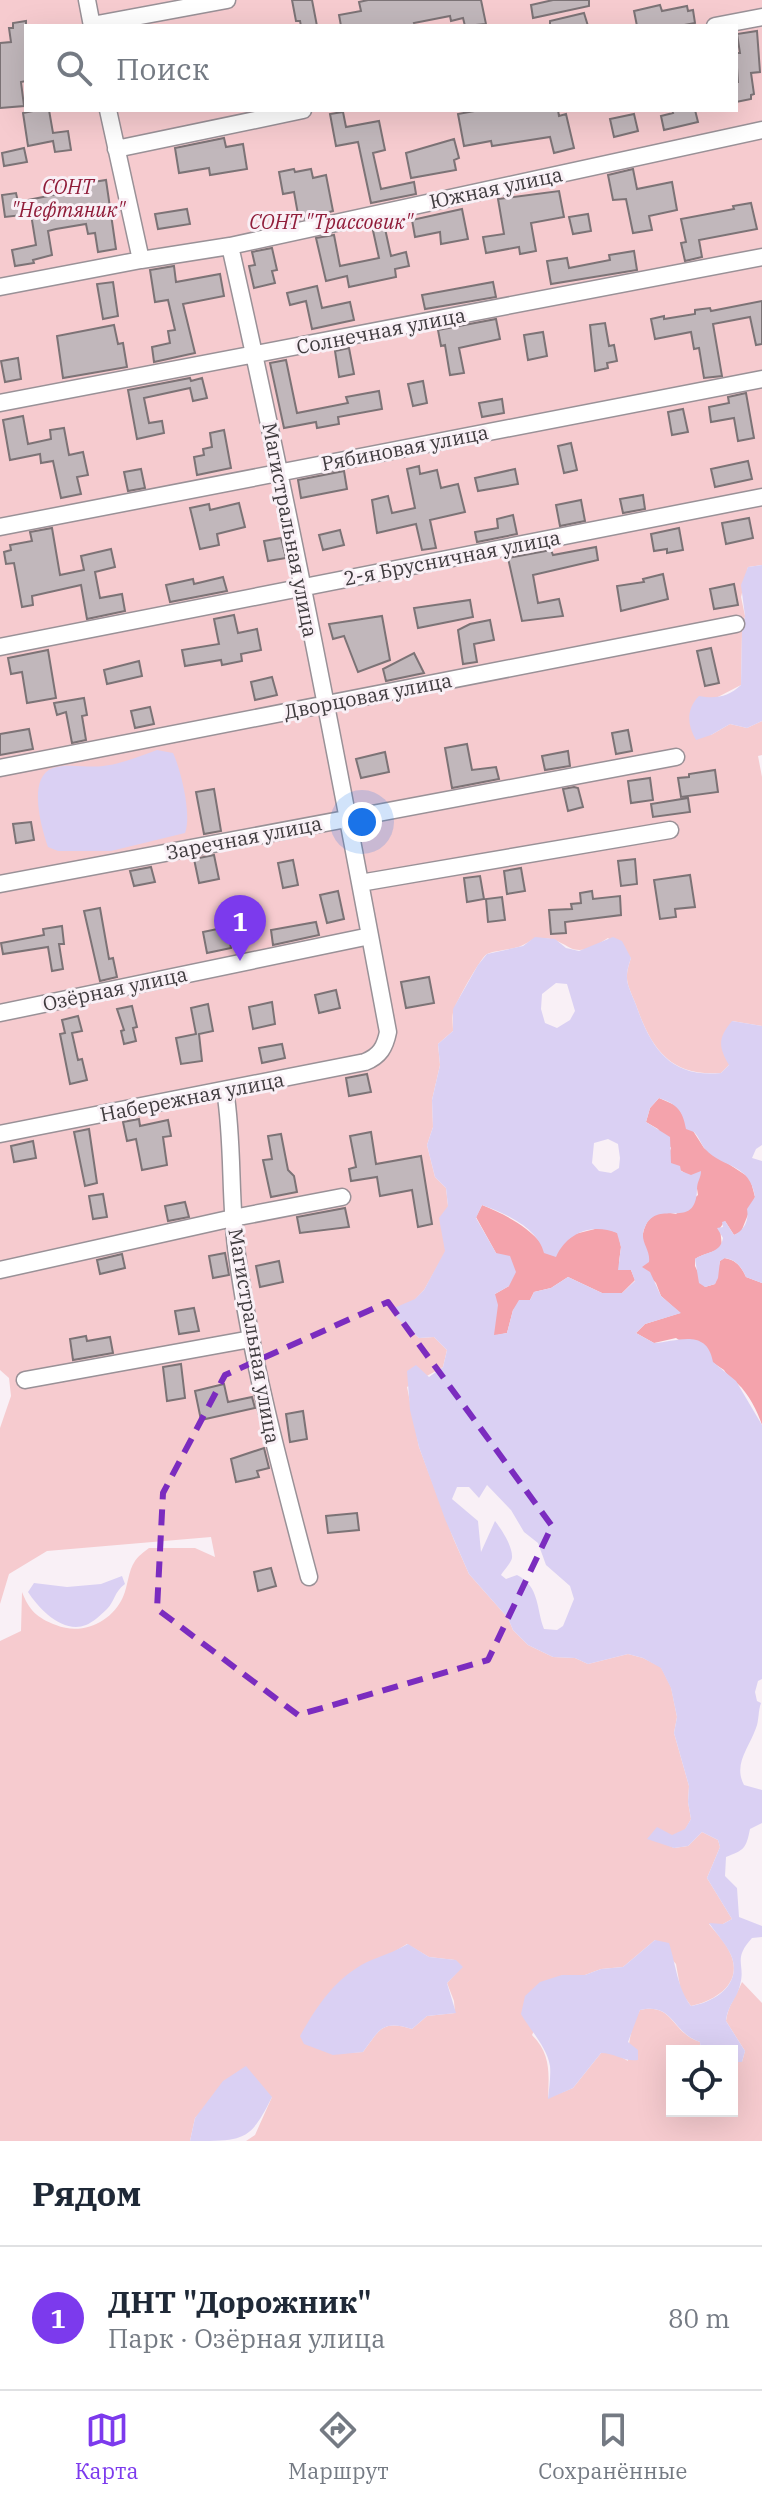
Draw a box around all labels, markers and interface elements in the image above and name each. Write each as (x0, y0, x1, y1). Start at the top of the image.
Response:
search box (24, 24, 738, 112)
icon: search (52, 46, 96, 90)
text: Поиск (116, 49, 209, 88)
street label: Южная улица (427, 160, 565, 215)
park label: СОНТ "Нефтяник" (11, 173, 126, 223)
park label: СОНТ "Трассовик" (249, 208, 414, 235)
street label: Солнечная улица (294, 301, 468, 360)
street label: Рябиновая улица (319, 418, 491, 477)
street label: Магистральная улица (256, 420, 325, 640)
street label: 2-я Брусничная улица (341, 523, 563, 592)
street label: Дворцовая улица (282, 666, 454, 725)
your location (342, 802, 382, 842)
street label: Заречная улица (164, 809, 324, 866)
pin: 1 (214, 895, 266, 961)
street label: Озёрная улица (40, 960, 190, 1017)
street label: Набережная улица (97, 1065, 286, 1128)
street label: Магистральная улица (222, 1226, 287, 1446)
map controls (666, 2045, 738, 2117)
button: locate (666, 2045, 738, 2117)
text: Рядом (32, 2171, 141, 2215)
text: ДНТ "Дорожник" (108, 2282, 372, 2321)
text: 1 (50, 2301, 66, 2335)
text: 80 m (668, 2301, 730, 2335)
text: Парк · Озёрная улица (108, 2321, 385, 2355)
tab: Карта (75, 2408, 139, 2485)
tab: Маршрут (288, 2408, 389, 2485)
tab: Сохранённые (538, 2408, 687, 2485)

